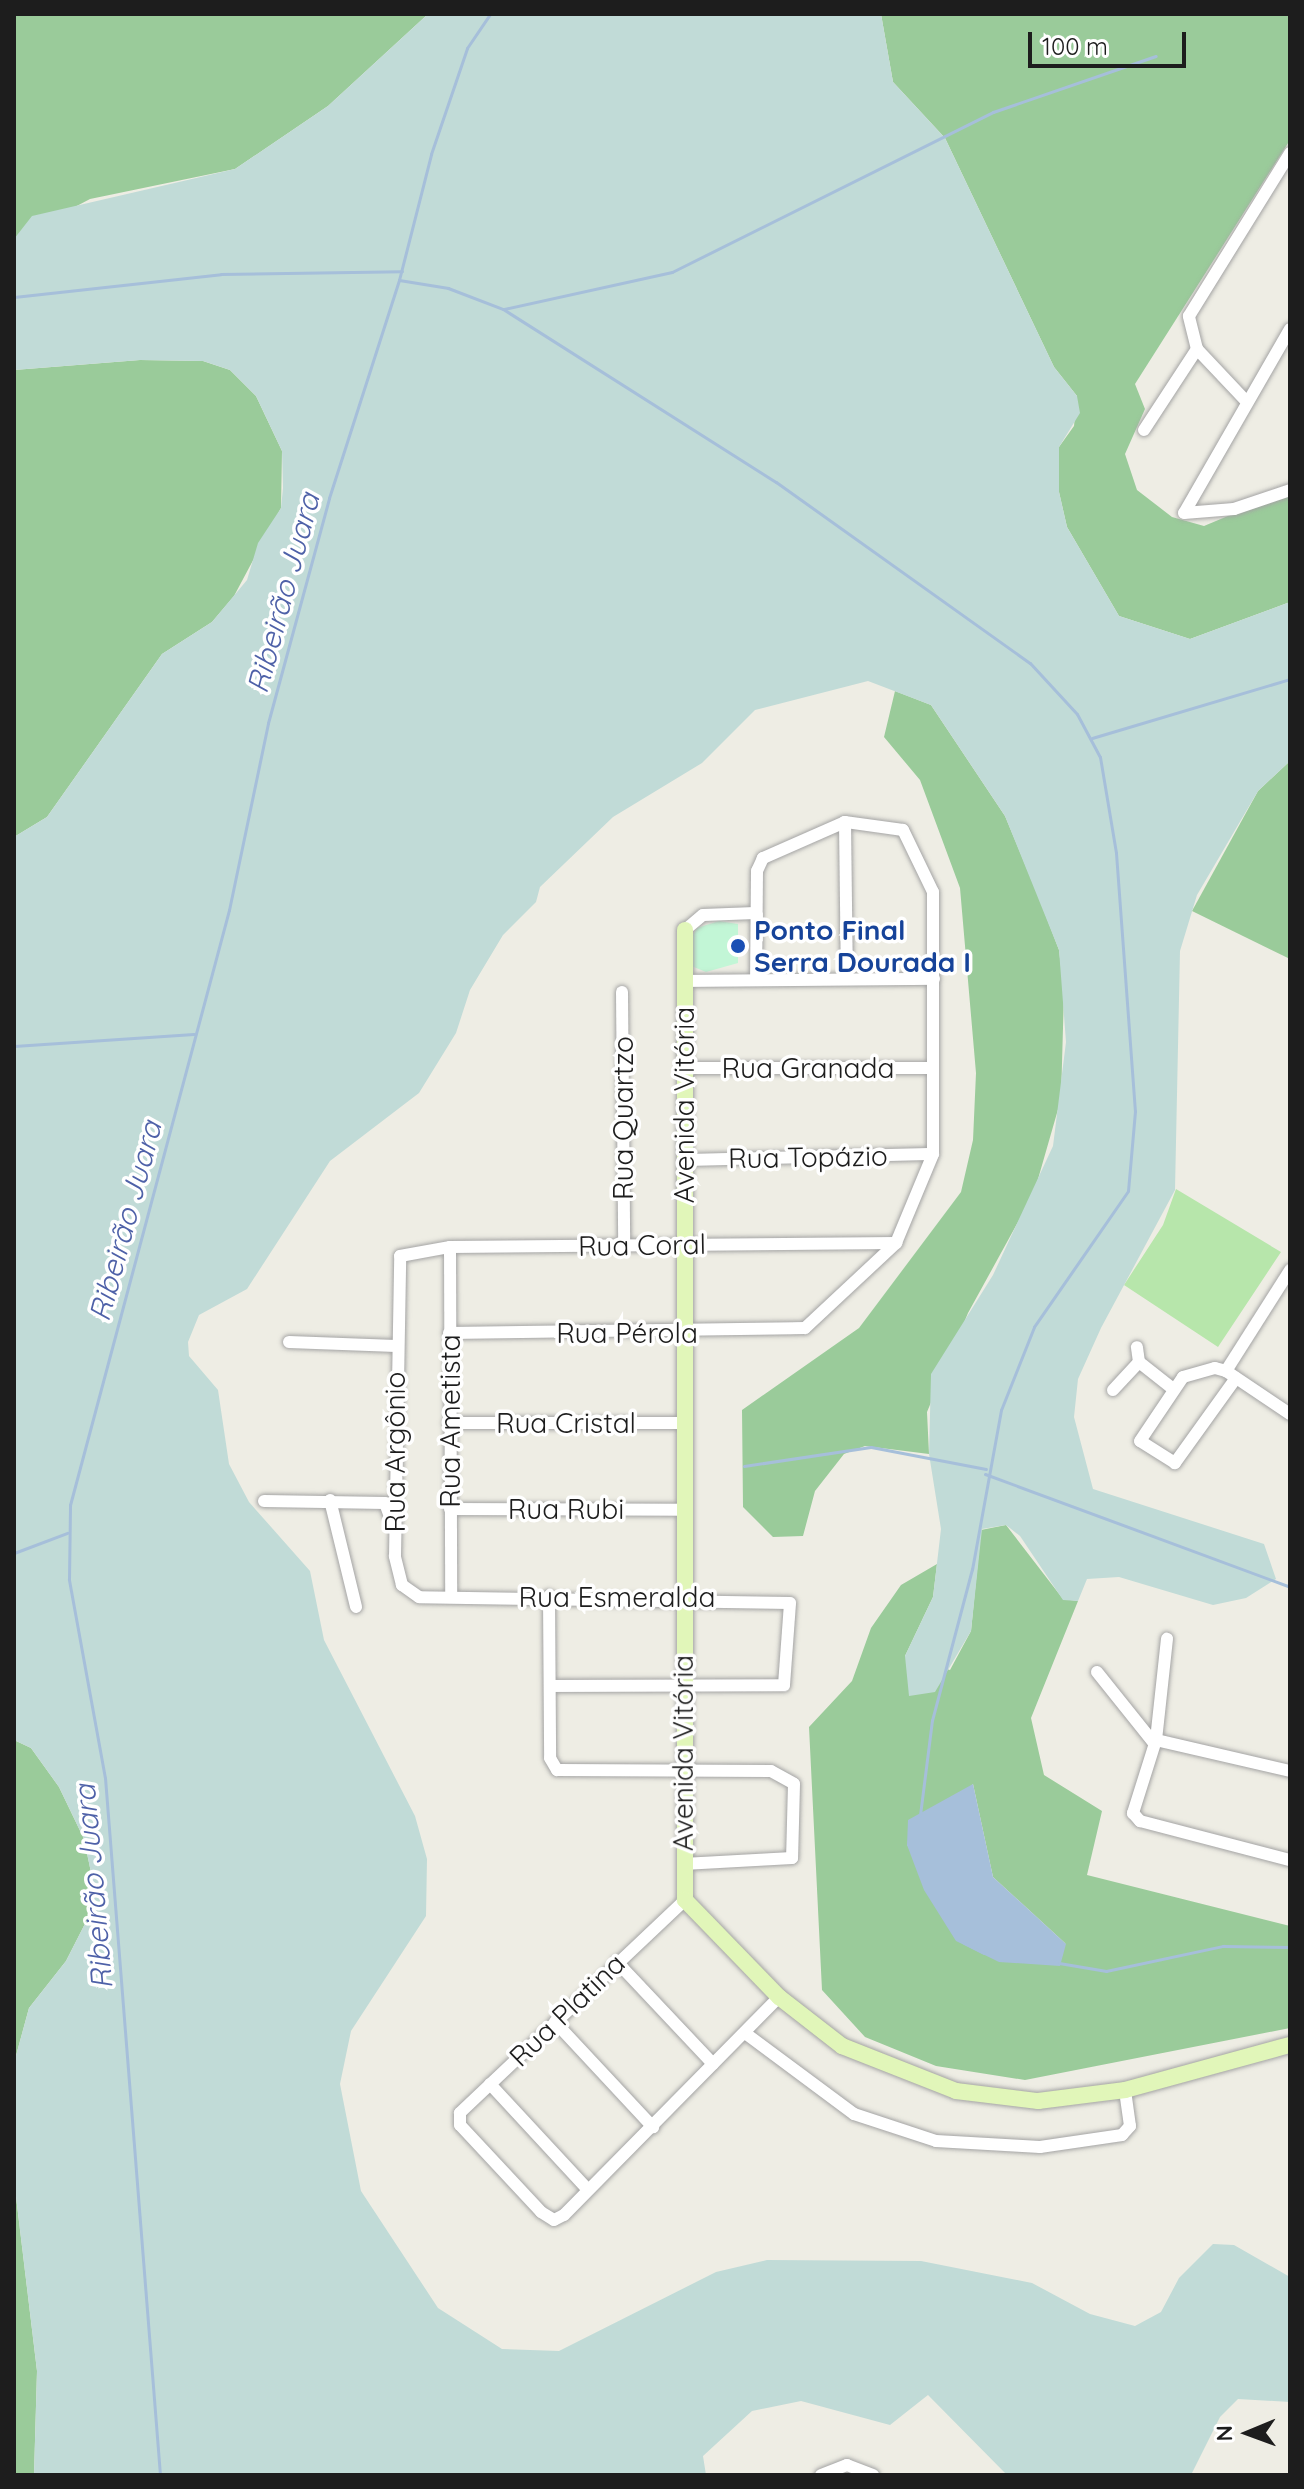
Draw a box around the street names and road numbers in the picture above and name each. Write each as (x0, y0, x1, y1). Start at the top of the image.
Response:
street label: Avenida Vitória (667, 1007, 701, 1203)
street label: Rua Quartzo (606, 1036, 640, 1200)
street label: Rua Granada (722, 1051, 894, 1085)
street label: Rua Topázio (728, 1139, 888, 1175)
street label: Rua Coral (578, 1227, 706, 1263)
street label: Rua Pérola (556, 1316, 698, 1350)
street label: Rua Ametista (433, 1334, 467, 1508)
street label: Rua Argônio (378, 1372, 412, 1532)
street label: Rua Cristal (496, 1406, 636, 1440)
street label: Rua Rubi (508, 1492, 624, 1526)
street label: Rua Esmeralda (519, 1580, 715, 1614)
street label: Avenida Vitória (666, 1655, 700, 1851)
street label: Rua Platina (502, 1947, 632, 2073)

